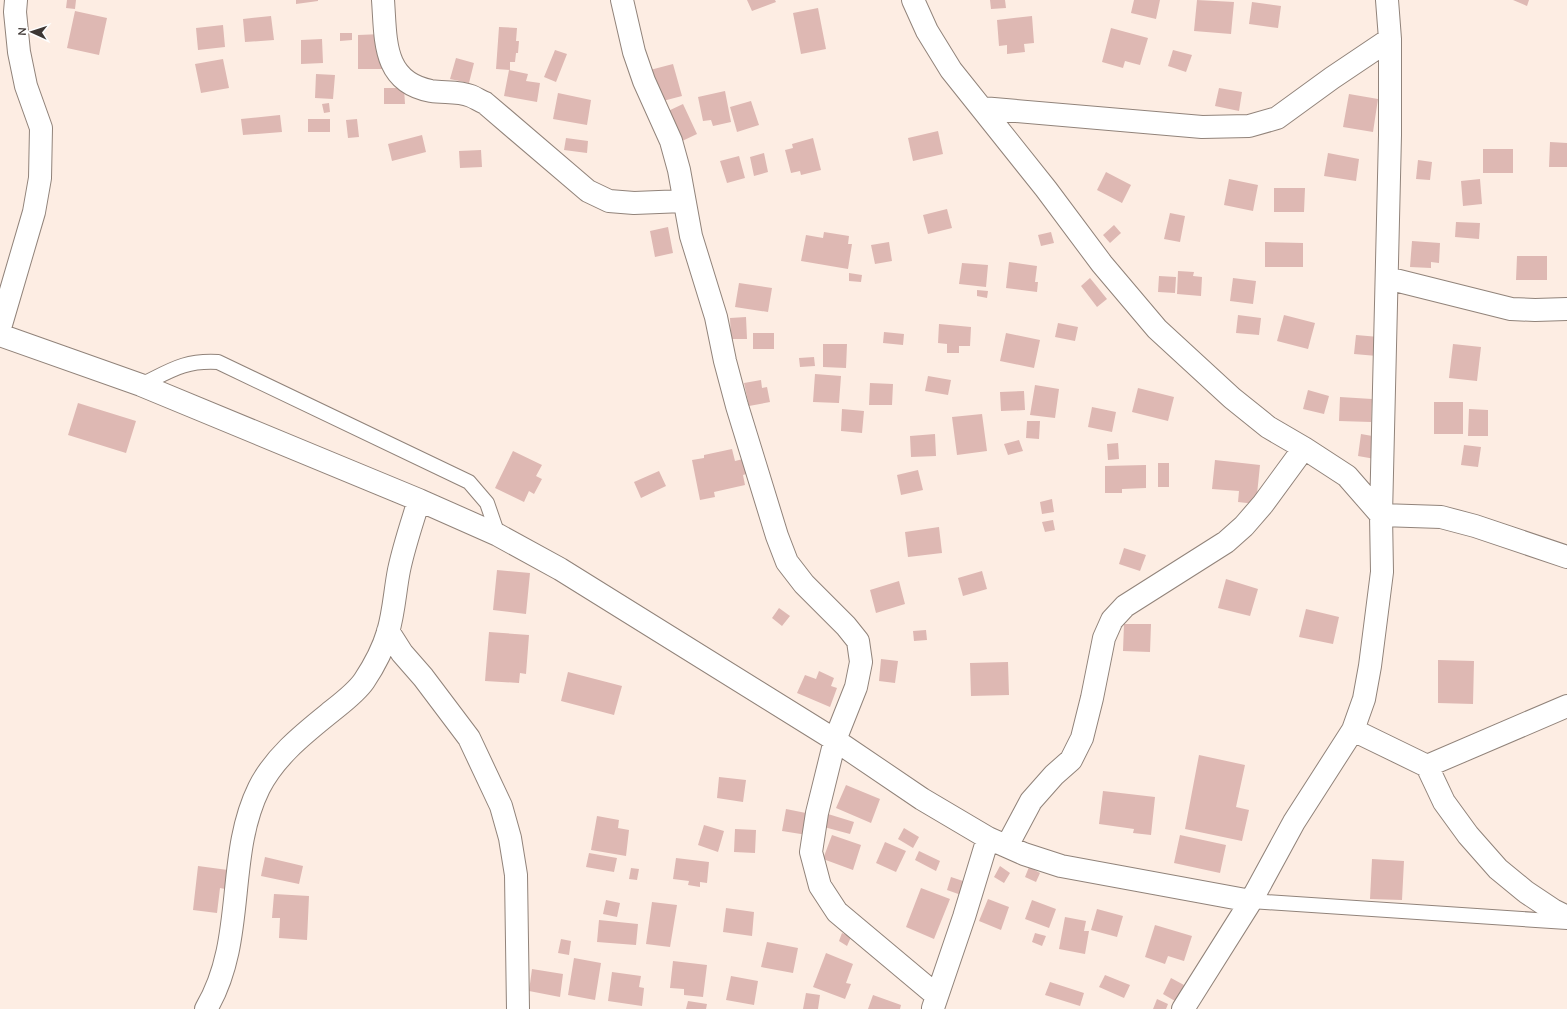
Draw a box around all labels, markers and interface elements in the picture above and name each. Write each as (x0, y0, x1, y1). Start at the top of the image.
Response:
north arrow (12, 12, 52, 52)
text: N (15, 27, 30, 36)

